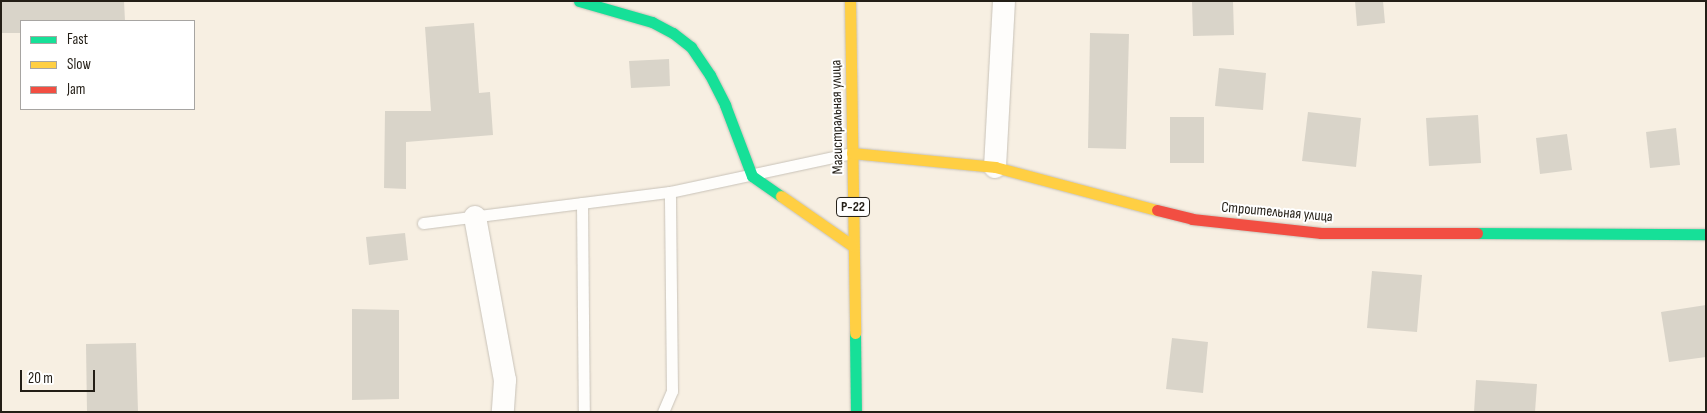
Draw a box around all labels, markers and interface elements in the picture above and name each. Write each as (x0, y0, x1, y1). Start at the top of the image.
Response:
legend (20, 20, 195, 110)
text: Fast (67, 30, 88, 49)
text: Slow (67, 55, 91, 74)
street label: Магистральная улица (827, 60, 847, 174)
text: Jam (67, 80, 85, 99)
road number: Р-22 (836, 196, 870, 218)
street label: Строительная улица (1221, 198, 1333, 226)
scale bar (22, 360, 98, 392)
text: 20 m (28, 369, 53, 388)

